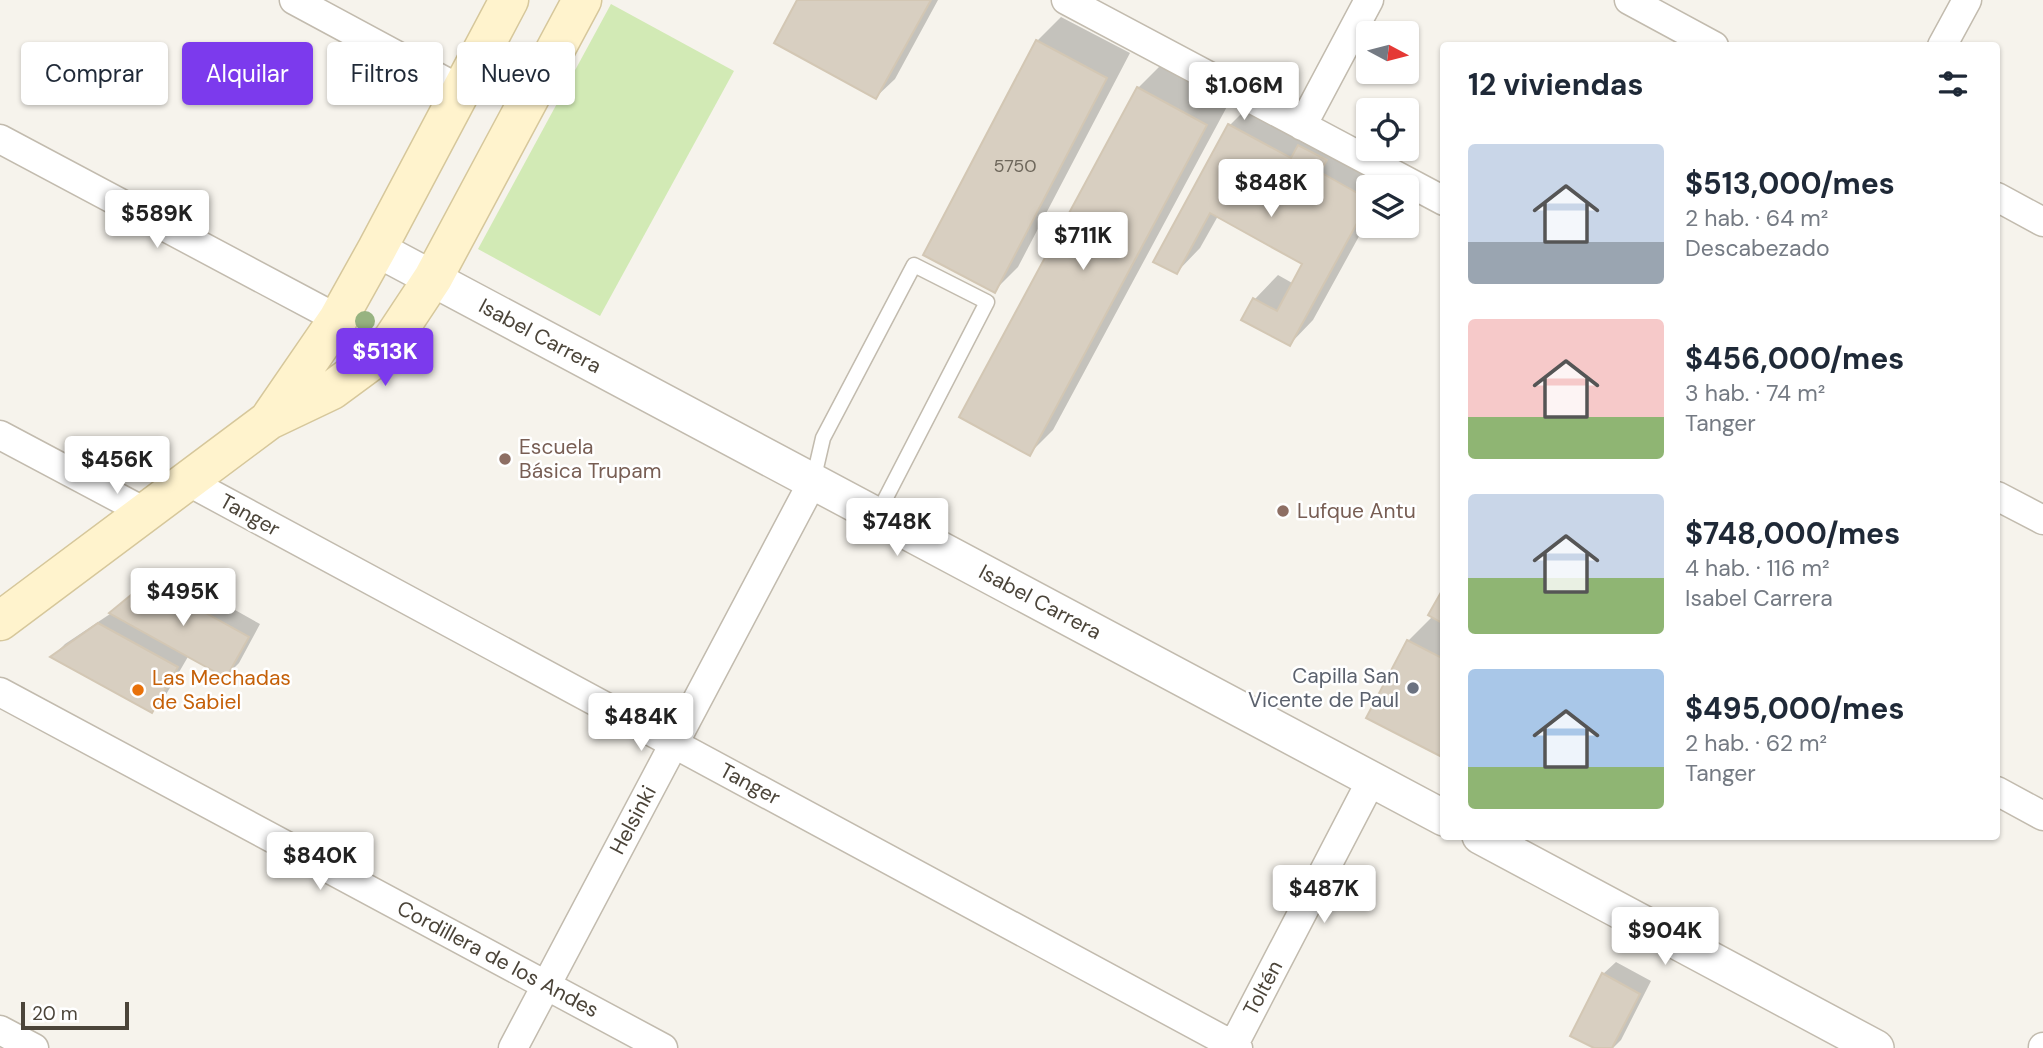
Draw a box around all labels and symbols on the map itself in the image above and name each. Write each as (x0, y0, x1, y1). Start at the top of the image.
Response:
north arrow (1356, 21, 1419, 84)
pin: $1.06M (1187, 62, 1301, 122)
house number: 5750 (993, 154, 1037, 178)
pin: $848K (1222, 160, 1320, 219)
pin: $589K (108, 190, 206, 250)
pin: $711K (1034, 212, 1132, 272)
street label: Isabel Carrera (474, 292, 606, 380)
pin: $513K (336, 328, 434, 388)
place label: Escuela Básica Trupam (519, 433, 661, 485)
pin: $456K (68, 436, 166, 496)
marker: Escuela Básica Trupam (497, 451, 513, 467)
street label: Tanger (215, 487, 285, 543)
place label: Lufque Antu (1297, 497, 1416, 525)
pin: $748K (848, 498, 946, 558)
marker: Lufque Antu (1275, 503, 1291, 519)
street label: Isabel Carrera (974, 558, 1106, 646)
pin: $495K (134, 568, 232, 628)
place label: Capilla San Vicente de Paul (1248, 662, 1399, 714)
place label: Las Mechadas de Sabiel (152, 664, 291, 716)
marker: Capilla San Vicente de Paul (1405, 680, 1421, 696)
marker: Las Mechadas de Sabiel (130, 682, 146, 698)
pin: $484K (592, 694, 690, 753)
street label: Tanger (715, 756, 785, 812)
street label: Helsinki (603, 781, 663, 859)
pin: $840K (271, 832, 369, 892)
pin: $487K (1275, 866, 1373, 925)
street label: Cordillera de los Andes (392, 894, 604, 1024)
pin: $904K (1616, 908, 1714, 967)
street label: Toltén (1237, 955, 1289, 1021)
scale bar (21, 999, 130, 1031)

